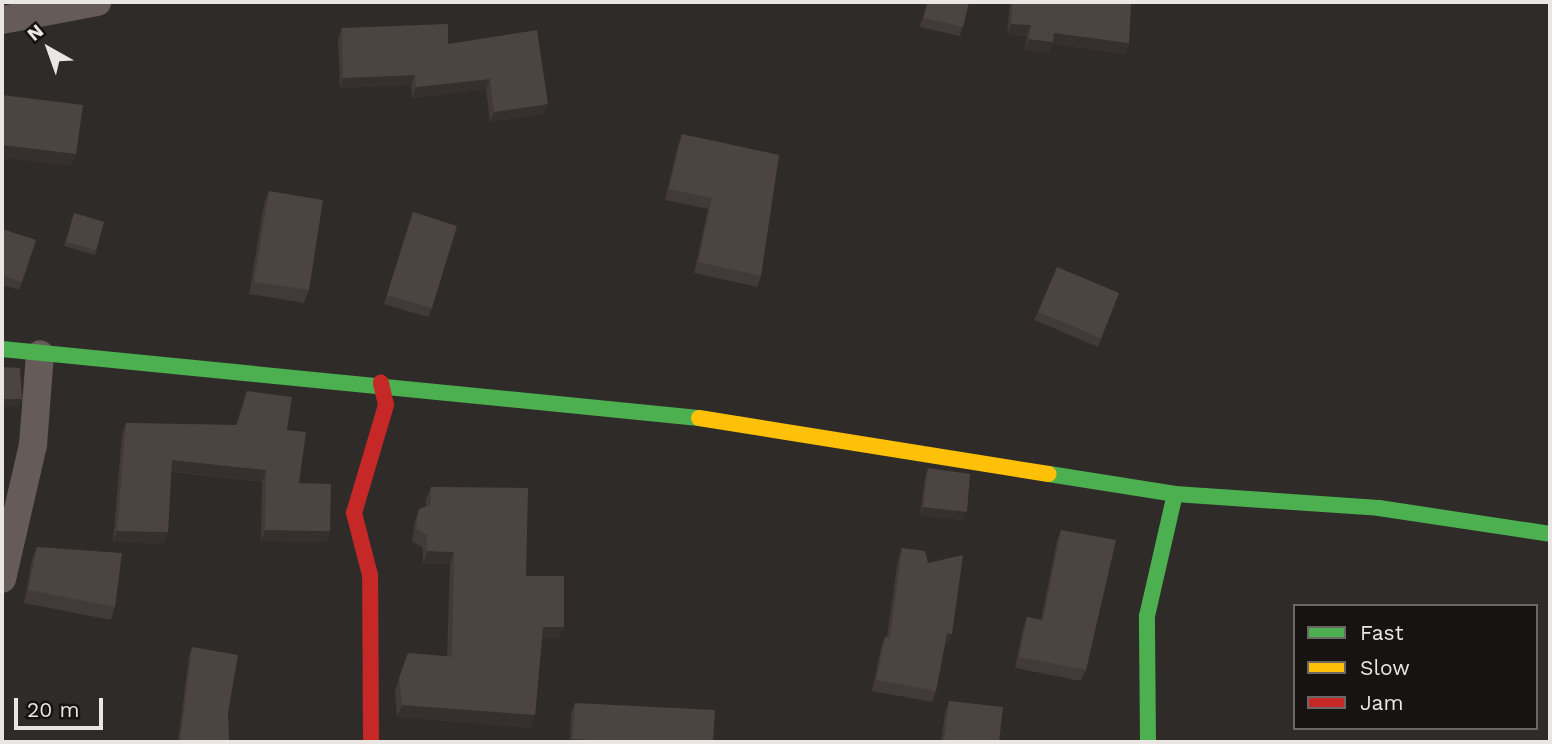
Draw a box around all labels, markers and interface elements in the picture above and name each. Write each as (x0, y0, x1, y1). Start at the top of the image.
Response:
north arrow (14, 14, 84, 84)
text: N (22, 19, 48, 46)
legend (1293, 604, 1538, 730)
text: Fast (1360, 620, 1404, 645)
text: Slow (1360, 655, 1410, 680)
scale bar (18, 684, 107, 728)
text: Jam (1360, 690, 1403, 715)
text: 20 m (27, 697, 79, 722)

